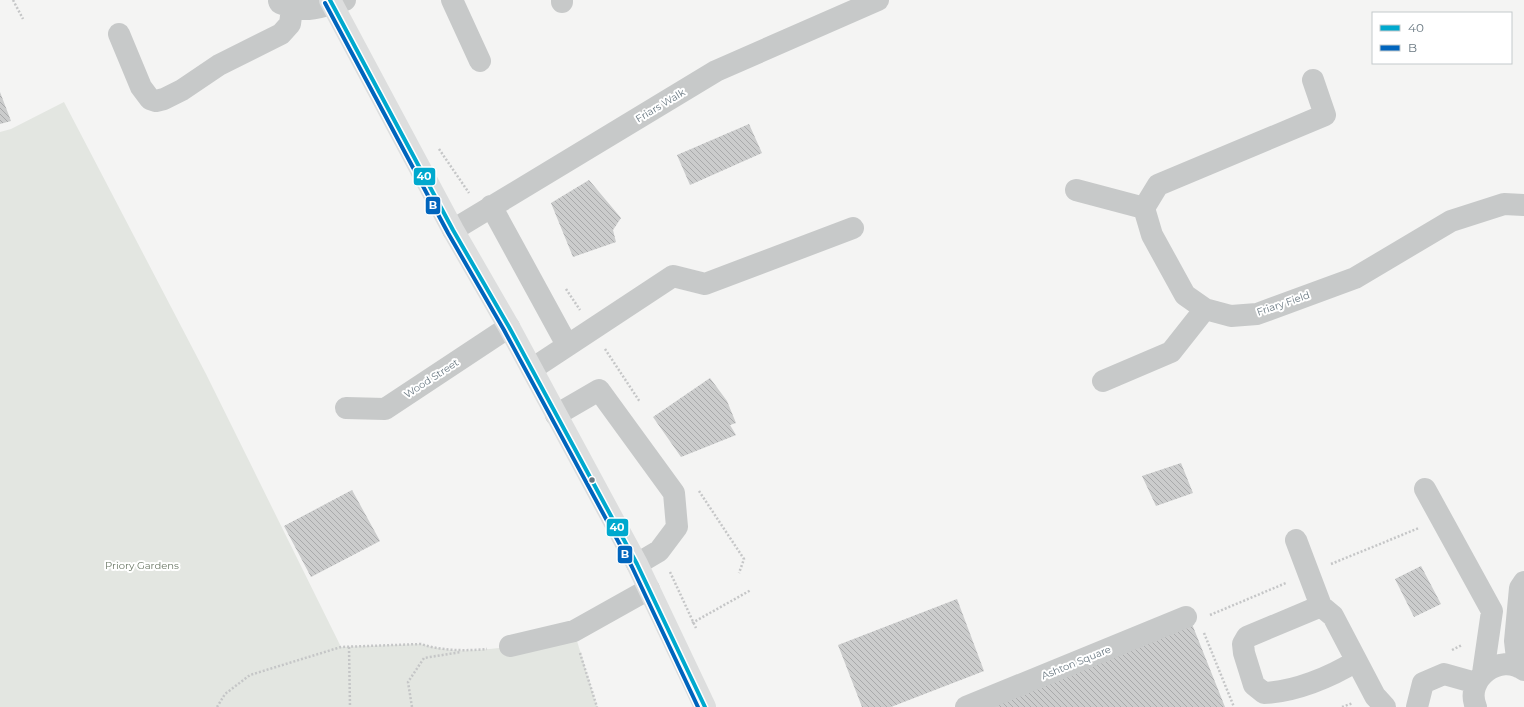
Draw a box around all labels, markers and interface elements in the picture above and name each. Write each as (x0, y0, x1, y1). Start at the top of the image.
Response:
legend (1372, 12, 1512, 64)
text: 40 (1408, 20, 1424, 35)
text: B (1408, 40, 1417, 55)
street label: Friars Walk (633, 86, 687, 125)
line badge: 40 (413, 167, 436, 186)
text: 40 (416, 169, 432, 183)
line badge: B (425, 196, 441, 215)
text: B (429, 198, 437, 212)
street label: Friary Field (1255, 288, 1311, 319)
street label: Wood Street (401, 356, 461, 401)
unlabelled marker (587, 475, 597, 485)
line badge: 40 (606, 518, 629, 537)
text: 40 (609, 520, 625, 534)
line badge: B (617, 545, 633, 564)
text: B (621, 547, 629, 561)
park label: Priory Gardens (105, 559, 179, 572)
street label: Ashton Square (1040, 643, 1113, 682)

